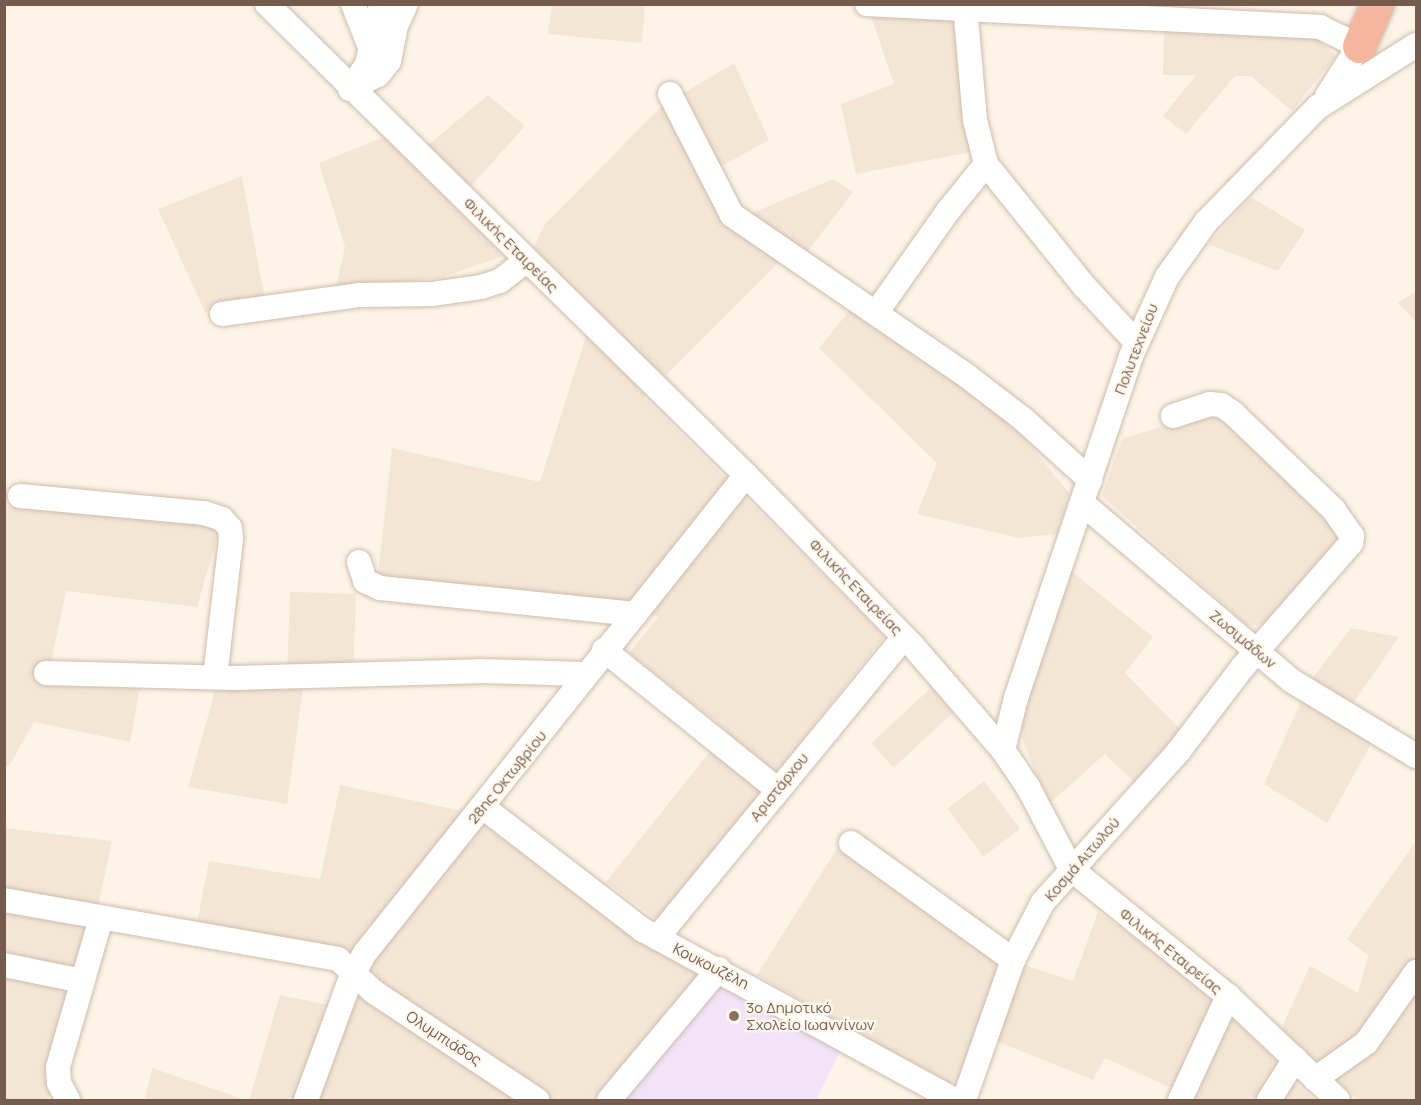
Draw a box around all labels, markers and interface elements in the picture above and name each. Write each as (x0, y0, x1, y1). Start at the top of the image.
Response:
street label: Φιλικής Εταιρείας (460, 194, 562, 296)
street label: Πολυτεχνείου (1110, 301, 1162, 397)
street label: Φιλικής Εταιρείας (806, 535, 906, 639)
street label: Ζωσιμάδων (1206, 606, 1280, 672)
street label: 28ης Οκτωβρίου (464, 727, 550, 827)
street label: Αριστάρχου (746, 749, 812, 825)
street label: Κοσμά Αιτωλού (1041, 813, 1123, 905)
street label: Φιλικής Εταιρείας (1116, 904, 1226, 998)
street label: Κουκουζέλη (670, 939, 752, 993)
place label: 3ο Δημοτικό Σχολείο Ιωαννίνων (746, 998, 874, 1033)
street label: Ολυμπιάδος (403, 1007, 485, 1069)
marker: 3ο Δημοτικό Σχολείο Ιωαννίνων (727, 1009, 741, 1023)

